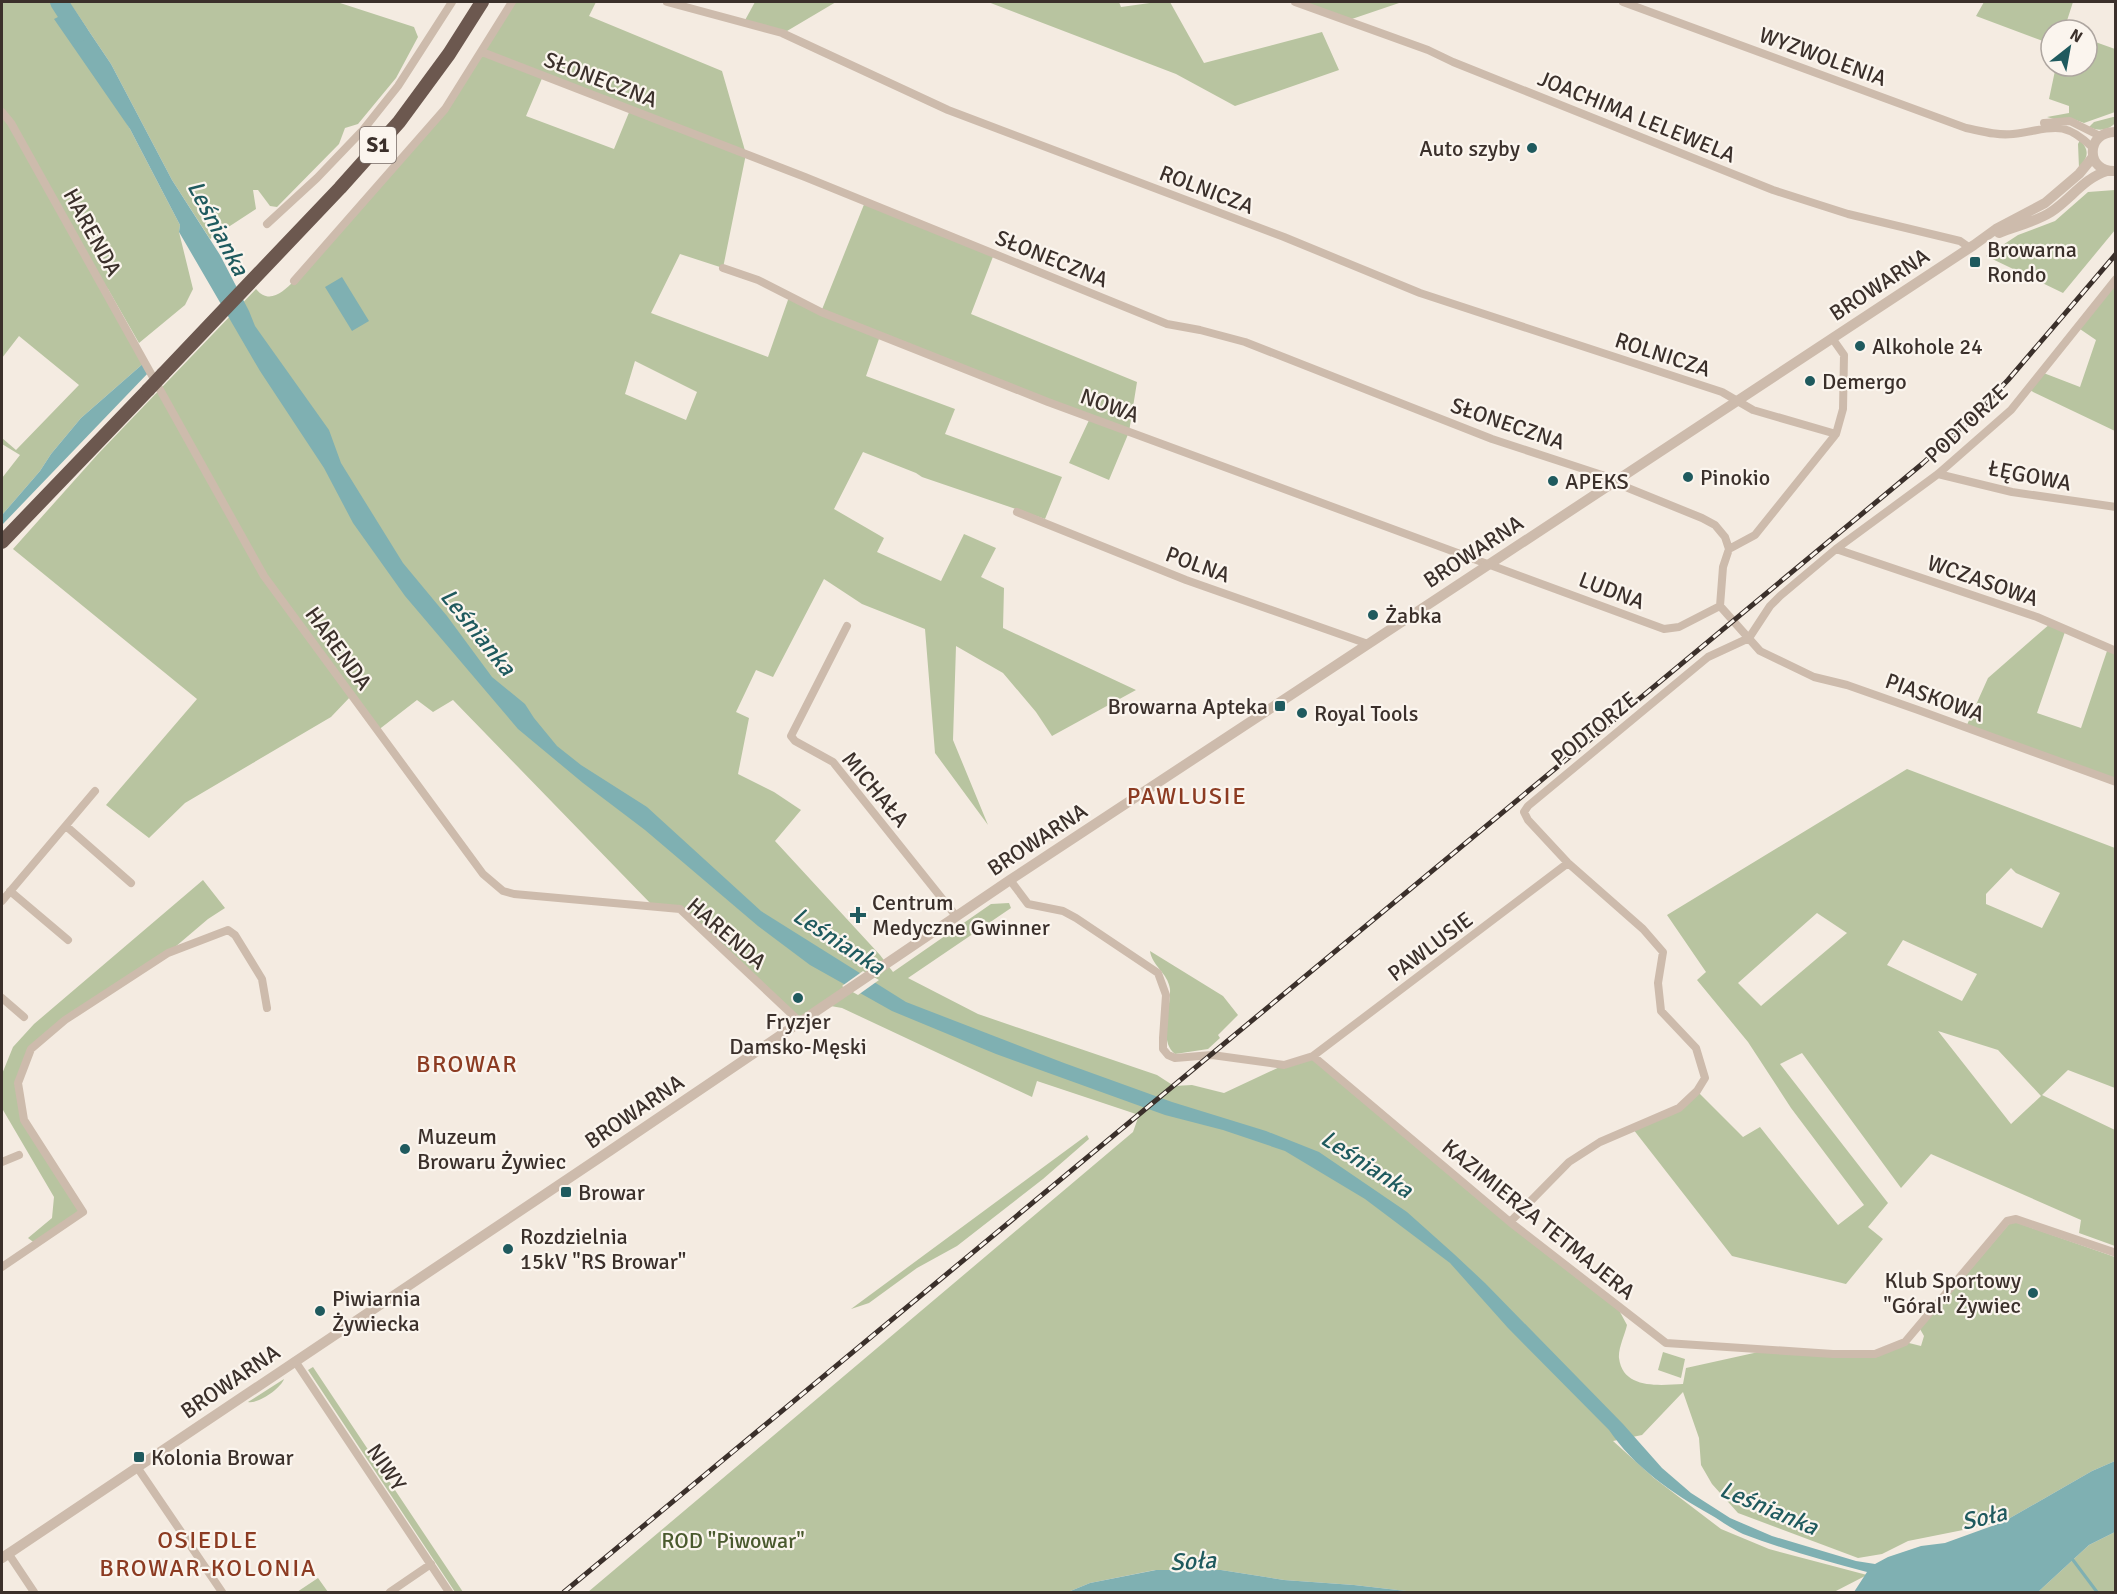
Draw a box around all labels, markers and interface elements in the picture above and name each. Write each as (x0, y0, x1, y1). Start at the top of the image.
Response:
north arrow (2039, 18, 2099, 78)
street label: WYZWOLENIA (1755, 21, 1891, 92)
text: N (2066, 25, 2086, 47)
street label: SŁONECZNA (540, 46, 662, 114)
street label: JOACHIMA LELEWELA (1534, 64, 1740, 169)
road number: S1 (360, 127, 396, 163)
place label: Auto szyby (1419, 135, 1521, 162)
marker: Auto szyby (1525, 141, 1539, 155)
street label: ROLNICZA (1156, 159, 1258, 220)
water label: Leśnianka (180, 175, 256, 281)
street label: HARENDA (57, 184, 128, 281)
street label: SŁONECZNA (992, 224, 1113, 293)
place label: Browarna Rondo (1987, 236, 2077, 288)
street label: BROWARNA (1824, 242, 1935, 327)
marker: Browarna Rondo (1968, 255, 1982, 269)
street label: ROLNICZA (1612, 326, 1715, 383)
place label: Alkohole 24 (1872, 333, 1983, 360)
marker: Alkohole 24 (1853, 339, 1867, 353)
place label: Demergo (1822, 368, 1907, 395)
marker: Demergo (1803, 374, 1817, 388)
street label: PODTORZE (1919, 378, 2013, 469)
street label: NOWA (1077, 382, 1144, 429)
street label: SŁONECZNA (1447, 391, 1569, 456)
street label: ŁĘGOWA (1986, 454, 2074, 497)
place label: Pinokio (1700, 464, 1770, 491)
place label: APEKS (1565, 468, 1629, 495)
marker: Pinokio (1681, 470, 1695, 484)
marker: APEKS (1546, 474, 1560, 488)
street label: BROWARNA (1418, 509, 1529, 594)
street label: POLNA (1162, 540, 1234, 589)
street label: WCZASOWA (1924, 549, 2042, 612)
street label: LUDNA (1575, 566, 1649, 615)
water label: Leśnianka (434, 582, 523, 682)
street label: HARENDA (299, 601, 378, 696)
place label: Żabka (1385, 602, 1442, 629)
marker: Żabka (1366, 608, 1380, 622)
street label: PIASKOWA (1882, 667, 1989, 728)
street label: PODTORZE (1546, 685, 1643, 771)
place label: Browarna Apteka (1107, 693, 1268, 720)
marker: Browarna Apteka (1273, 699, 1287, 713)
place label: Royal Tools (1314, 700, 1418, 727)
marker: Royal Tools (1295, 706, 1309, 720)
street label: MICHAŁA (836, 746, 915, 833)
district label: PAWLUSIE (1127, 781, 1247, 811)
street label: BROWARNA (982, 797, 1093, 882)
place label: Centrum Medyczne Gwinner (872, 889, 1050, 941)
street label: HARENDA (681, 892, 772, 976)
water label: Leśnianka (787, 900, 891, 982)
marker: Centrum Medyczne Gwinner (849, 906, 867, 924)
street label: PAWLUSIE (1382, 906, 1478, 987)
marker: Fryzjer Damsko-Męski (791, 991, 805, 1005)
place label: Fryzjer Damsko-Męski (729, 1008, 867, 1060)
district label: BROWAR (416, 1049, 518, 1079)
street label: BROWARNA (580, 1068, 689, 1154)
place label: Muzeum Browaru Żywiec (417, 1123, 566, 1175)
water label: Leśnianka (1315, 1123, 1419, 1205)
street label: KAZIMIERZA TETMAJERA (1437, 1133, 1641, 1306)
marker: Muzeum Browaru Żywiec (398, 1142, 412, 1156)
place label: Browar (578, 1179, 645, 1206)
marker: Browar (559, 1185, 573, 1199)
place label: Rozdzielnia 15kV "RS Browar" (520, 1223, 686, 1275)
marker: Rozdzielnia 15kV "RS Browar" (501, 1242, 515, 1256)
place label: Klub Sportowy "Góral" Żywiec (1883, 1267, 2022, 1319)
place label: Piwiarnia Żywiecka (332, 1285, 421, 1337)
marker: Klub Sportowy "Góral" Żywiec (2026, 1286, 2040, 1300)
marker: Piwiarnia Żywiecka (313, 1304, 327, 1318)
street label: BROWARNA (176, 1338, 285, 1424)
street label: NIWY (361, 1439, 412, 1496)
place label: Kolonia Browar (151, 1444, 294, 1471)
marker: Kolonia Browar (132, 1450, 146, 1464)
water label: Leśnianka (1716, 1474, 1823, 1542)
water label: Soła (1958, 1497, 2011, 1537)
district label: OSIEDLE BROWAR-KOLONIA (99, 1525, 317, 1583)
park label: ROD "Piwowar" (661, 1527, 805, 1554)
water label: Soła (1169, 1545, 1218, 1577)

